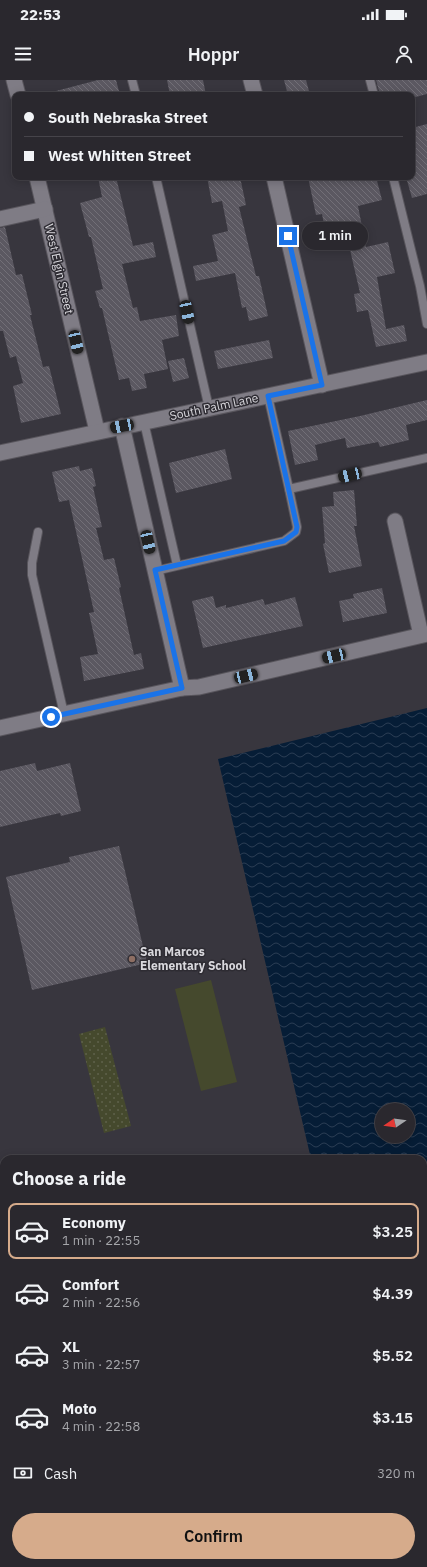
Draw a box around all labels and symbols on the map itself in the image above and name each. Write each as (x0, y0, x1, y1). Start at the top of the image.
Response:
street label: West Elgin Street (42, 222, 77, 315)
callout: 1 min (302, 222, 368, 250)
route end (279, 227, 297, 245)
car (179, 299, 195, 325)
car (67, 329, 85, 355)
street label: South Palm Lane (168, 390, 260, 423)
car (109, 418, 135, 434)
car (337, 466, 363, 484)
car (139, 529, 157, 555)
car (321, 647, 347, 665)
car (233, 667, 259, 685)
route start (42, 708, 60, 726)
place label: San Marcos Elementary School (140, 944, 246, 973)
marker: San Marcos Elementary School (127, 954, 137, 964)
north arrow (375, 1103, 415, 1143)

